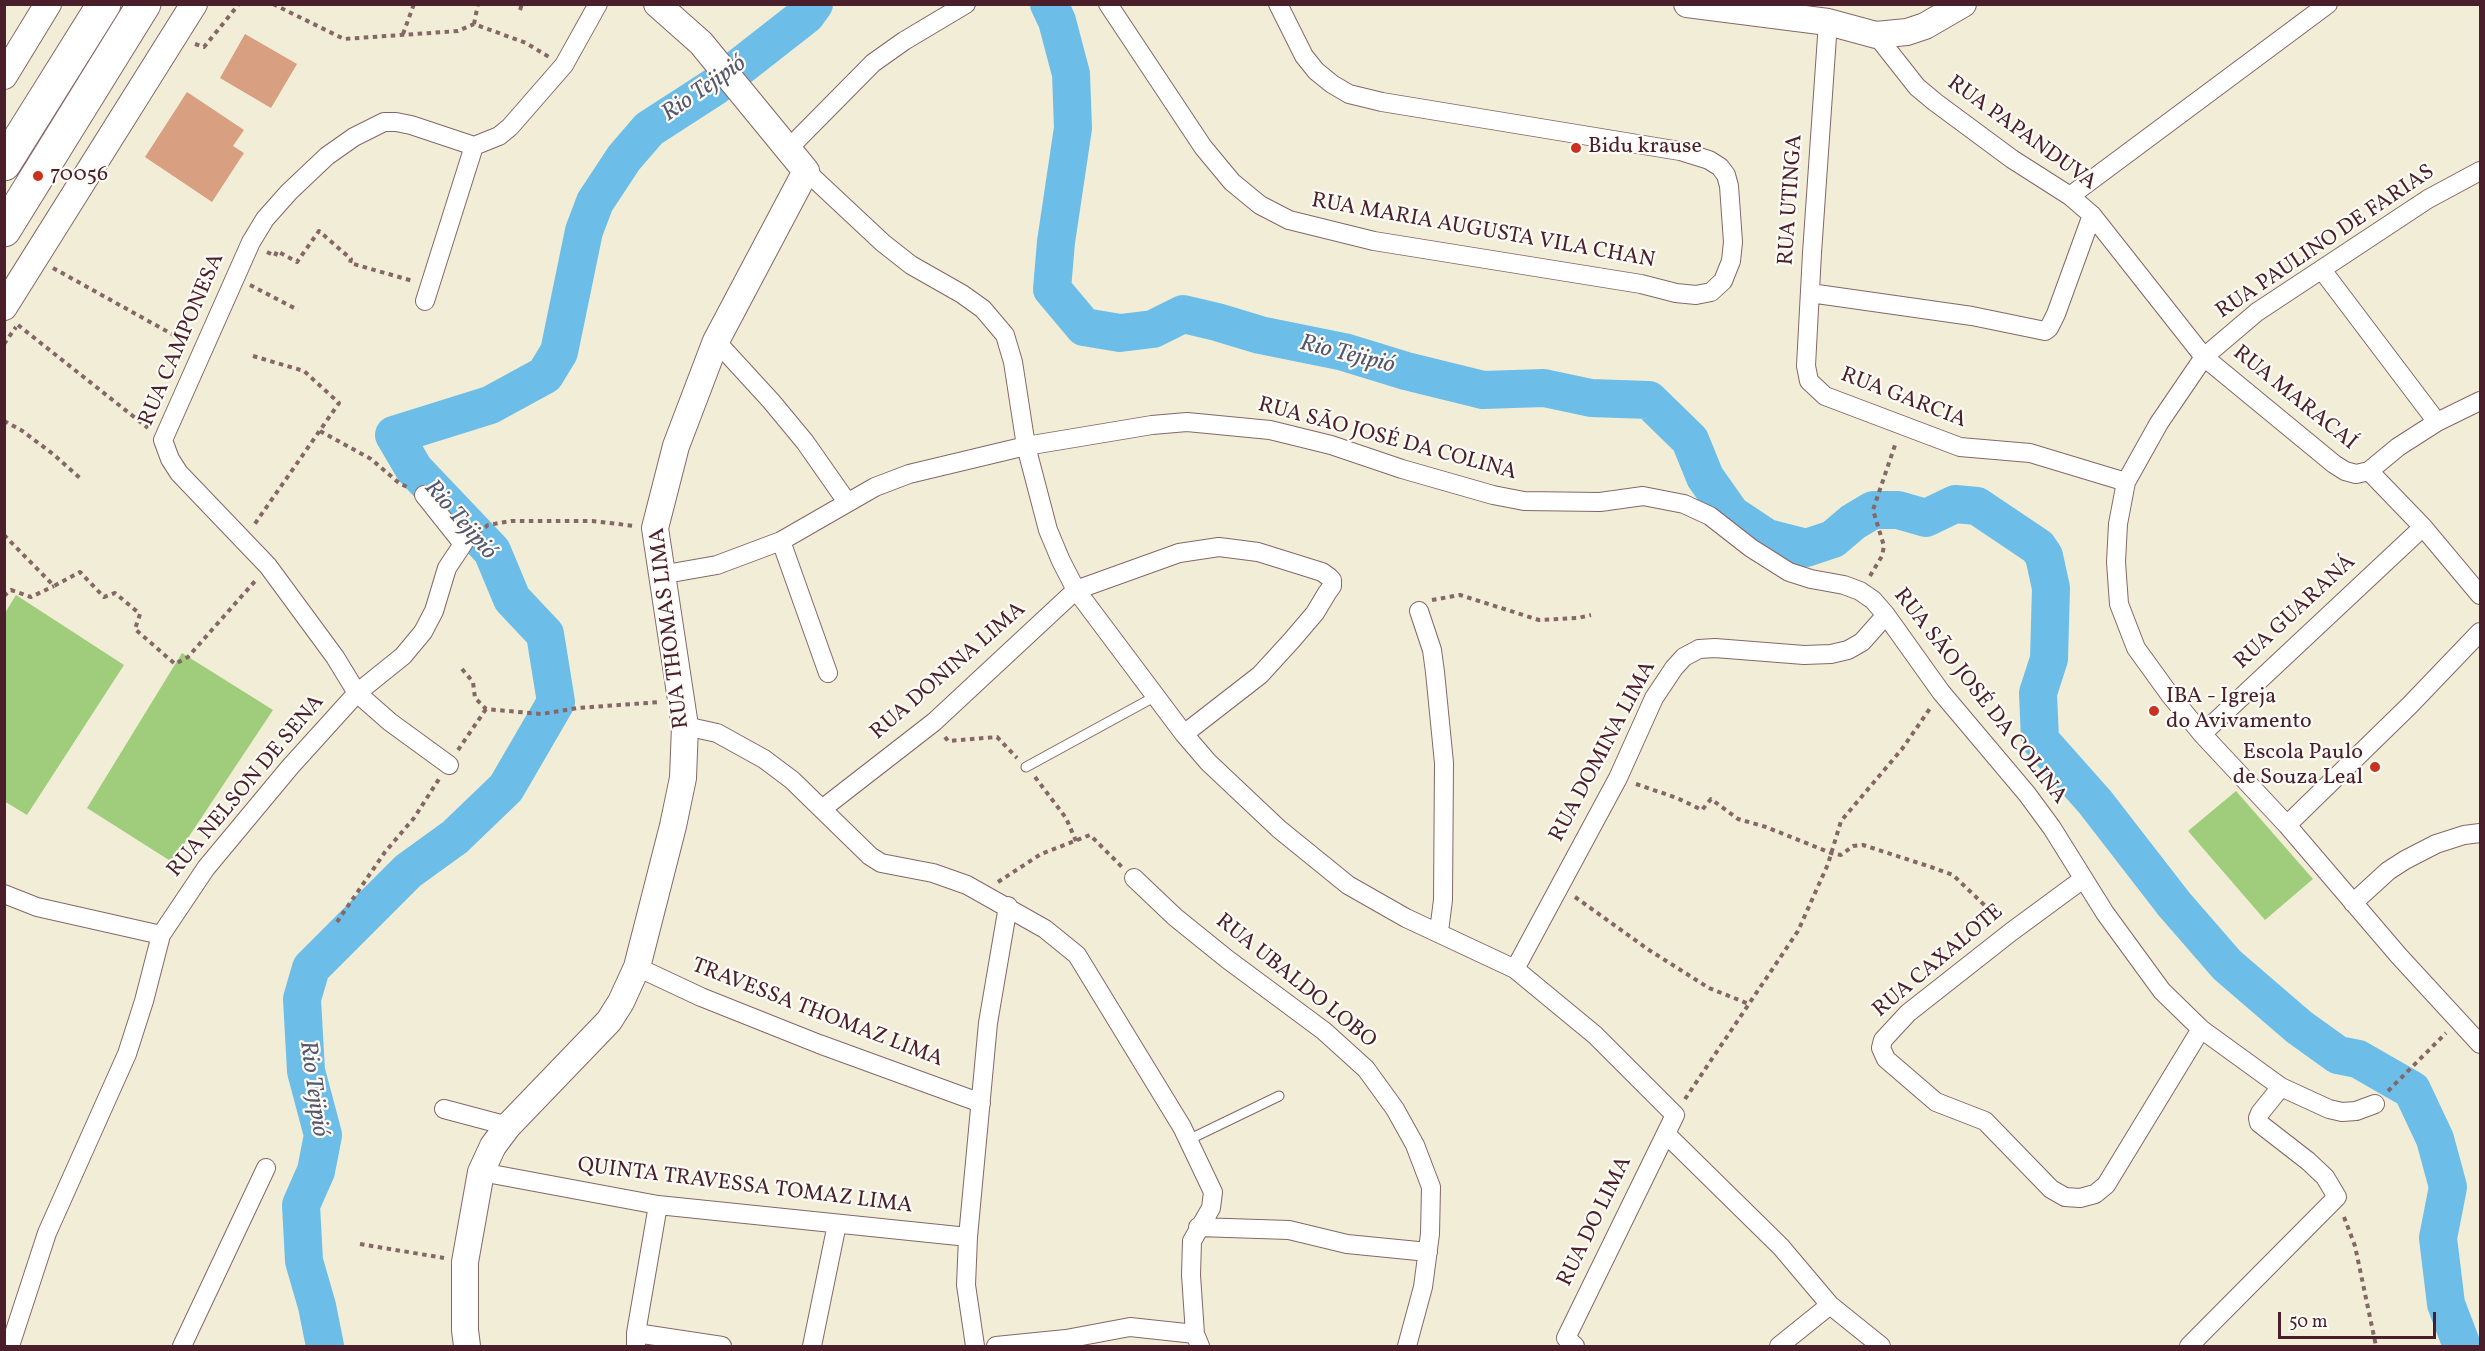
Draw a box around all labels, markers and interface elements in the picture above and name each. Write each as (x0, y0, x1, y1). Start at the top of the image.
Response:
water label: Rio Tejipió (657, 51, 753, 129)
street label: RUA PAPANDUVA (1941, 71, 2101, 197)
street label: RUA UTINGA (1774, 134, 1810, 266)
place label: Bidu krause (1588, 135, 1702, 161)
marker: Bidu krause (1569, 141, 1583, 155)
street label: RUA PAULINO DE FARIAS (2212, 160, 2440, 326)
place label: 70056 (50, 163, 108, 189)
marker: 70056 (31, 169, 45, 183)
street label: RUA MARIA AUGUSTA VILA CHAN (1309, 189, 1657, 275)
street label: RUA CAMPONESA (135, 250, 231, 430)
water label: Rio Tejipió (1297, 330, 1397, 382)
street label: RUA MARACAÍ (2227, 341, 2361, 457)
street label: RUA GARCIA (1836, 363, 1970, 435)
street label: RUA SÃO JOSÉ DA COLINA (1255, 393, 1519, 487)
water label: Rio Tejipió (416, 475, 502, 567)
street label: RUA THOMAS LIMA (646, 526, 696, 730)
street label: RUA GUARANÁ (2230, 550, 2362, 676)
street label: RUA SÃO JOSÉ DA COLINA (1887, 584, 2071, 810)
street label: RUA DONINA LIMA (866, 597, 1032, 747)
street label: RUA DOMINA LIMA (1545, 657, 1663, 847)
place label: IBA - Igreja do Avivamento (2166, 685, 2312, 736)
street label: RUA NELSON DE SENA (163, 690, 331, 884)
marker: IBA - Igreja do Avivamento (2147, 704, 2161, 718)
place label: Escola Paulo de Souza Leal (2233, 741, 2363, 792)
marker: Escola Paulo de Souza Leal (2368, 760, 2382, 774)
street label: RUA CAXALOTE (1868, 900, 2010, 1024)
street label: RUA UBALDO LOBO (1209, 909, 1381, 1055)
street label: TRAVESSA THOMAZ LIMA (687, 954, 947, 1074)
water label: Rio Tejipió (291, 1039, 333, 1139)
street label: QUINTA TRAVESSA TOMAZ LIMA (576, 1153, 914, 1221)
street label: RUA DO LIMA (1553, 1153, 1639, 1291)
scale bar (2281, 1300, 2438, 1338)
text: 50 m (2289, 1310, 2328, 1335)

